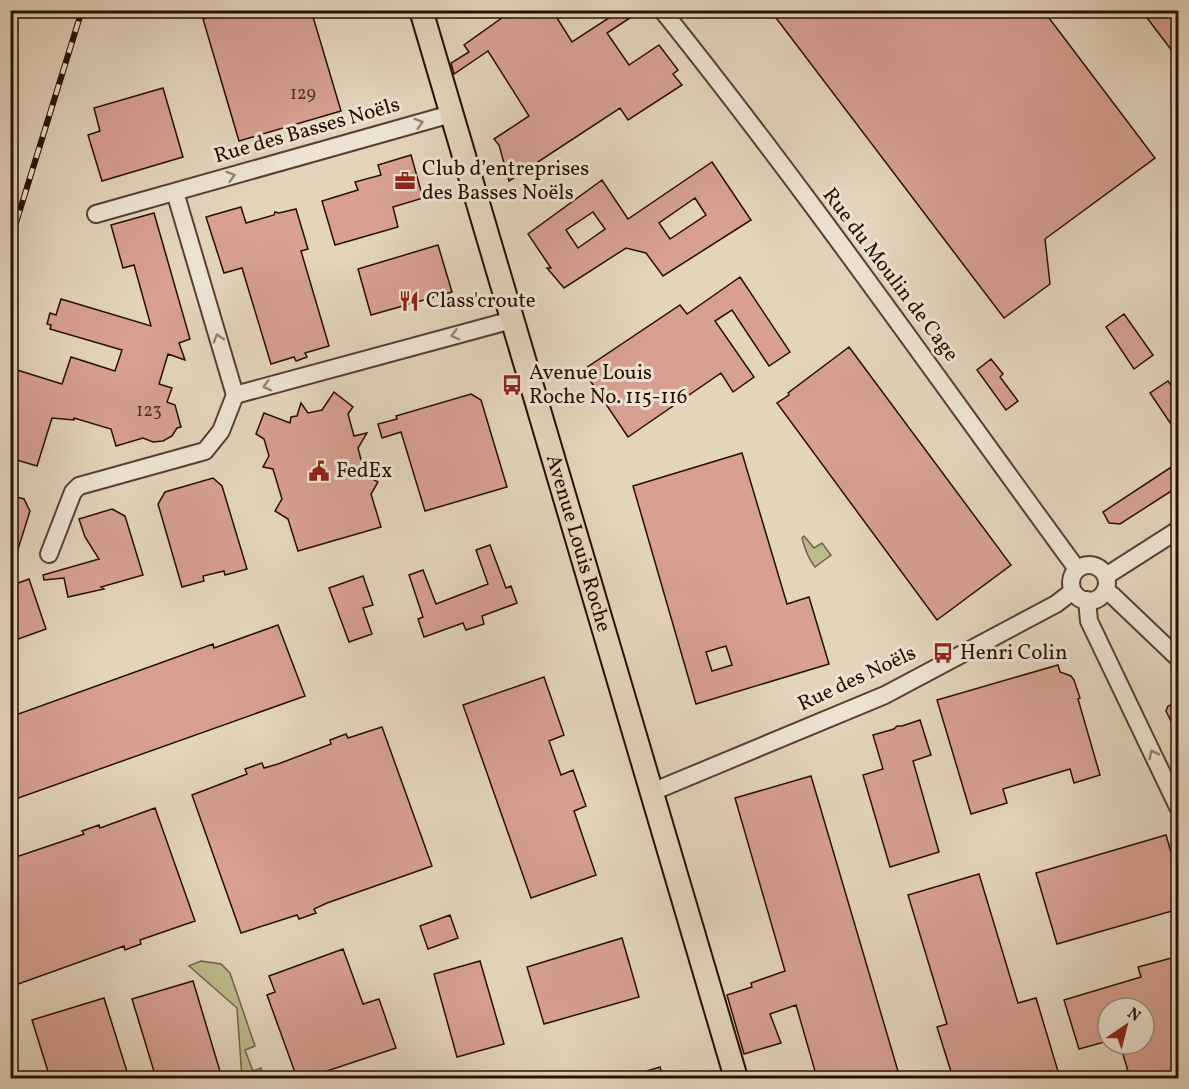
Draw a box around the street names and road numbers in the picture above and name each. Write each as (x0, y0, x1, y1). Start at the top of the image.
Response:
street label: Rue des Basses Noëls (211, 91, 403, 171)
street label: Rue du Moulin de Cage (815, 182, 965, 368)
street label: Avenue Louis Roche (538, 451, 618, 636)
street label: Rue des Noëls (793, 639, 921, 719)

